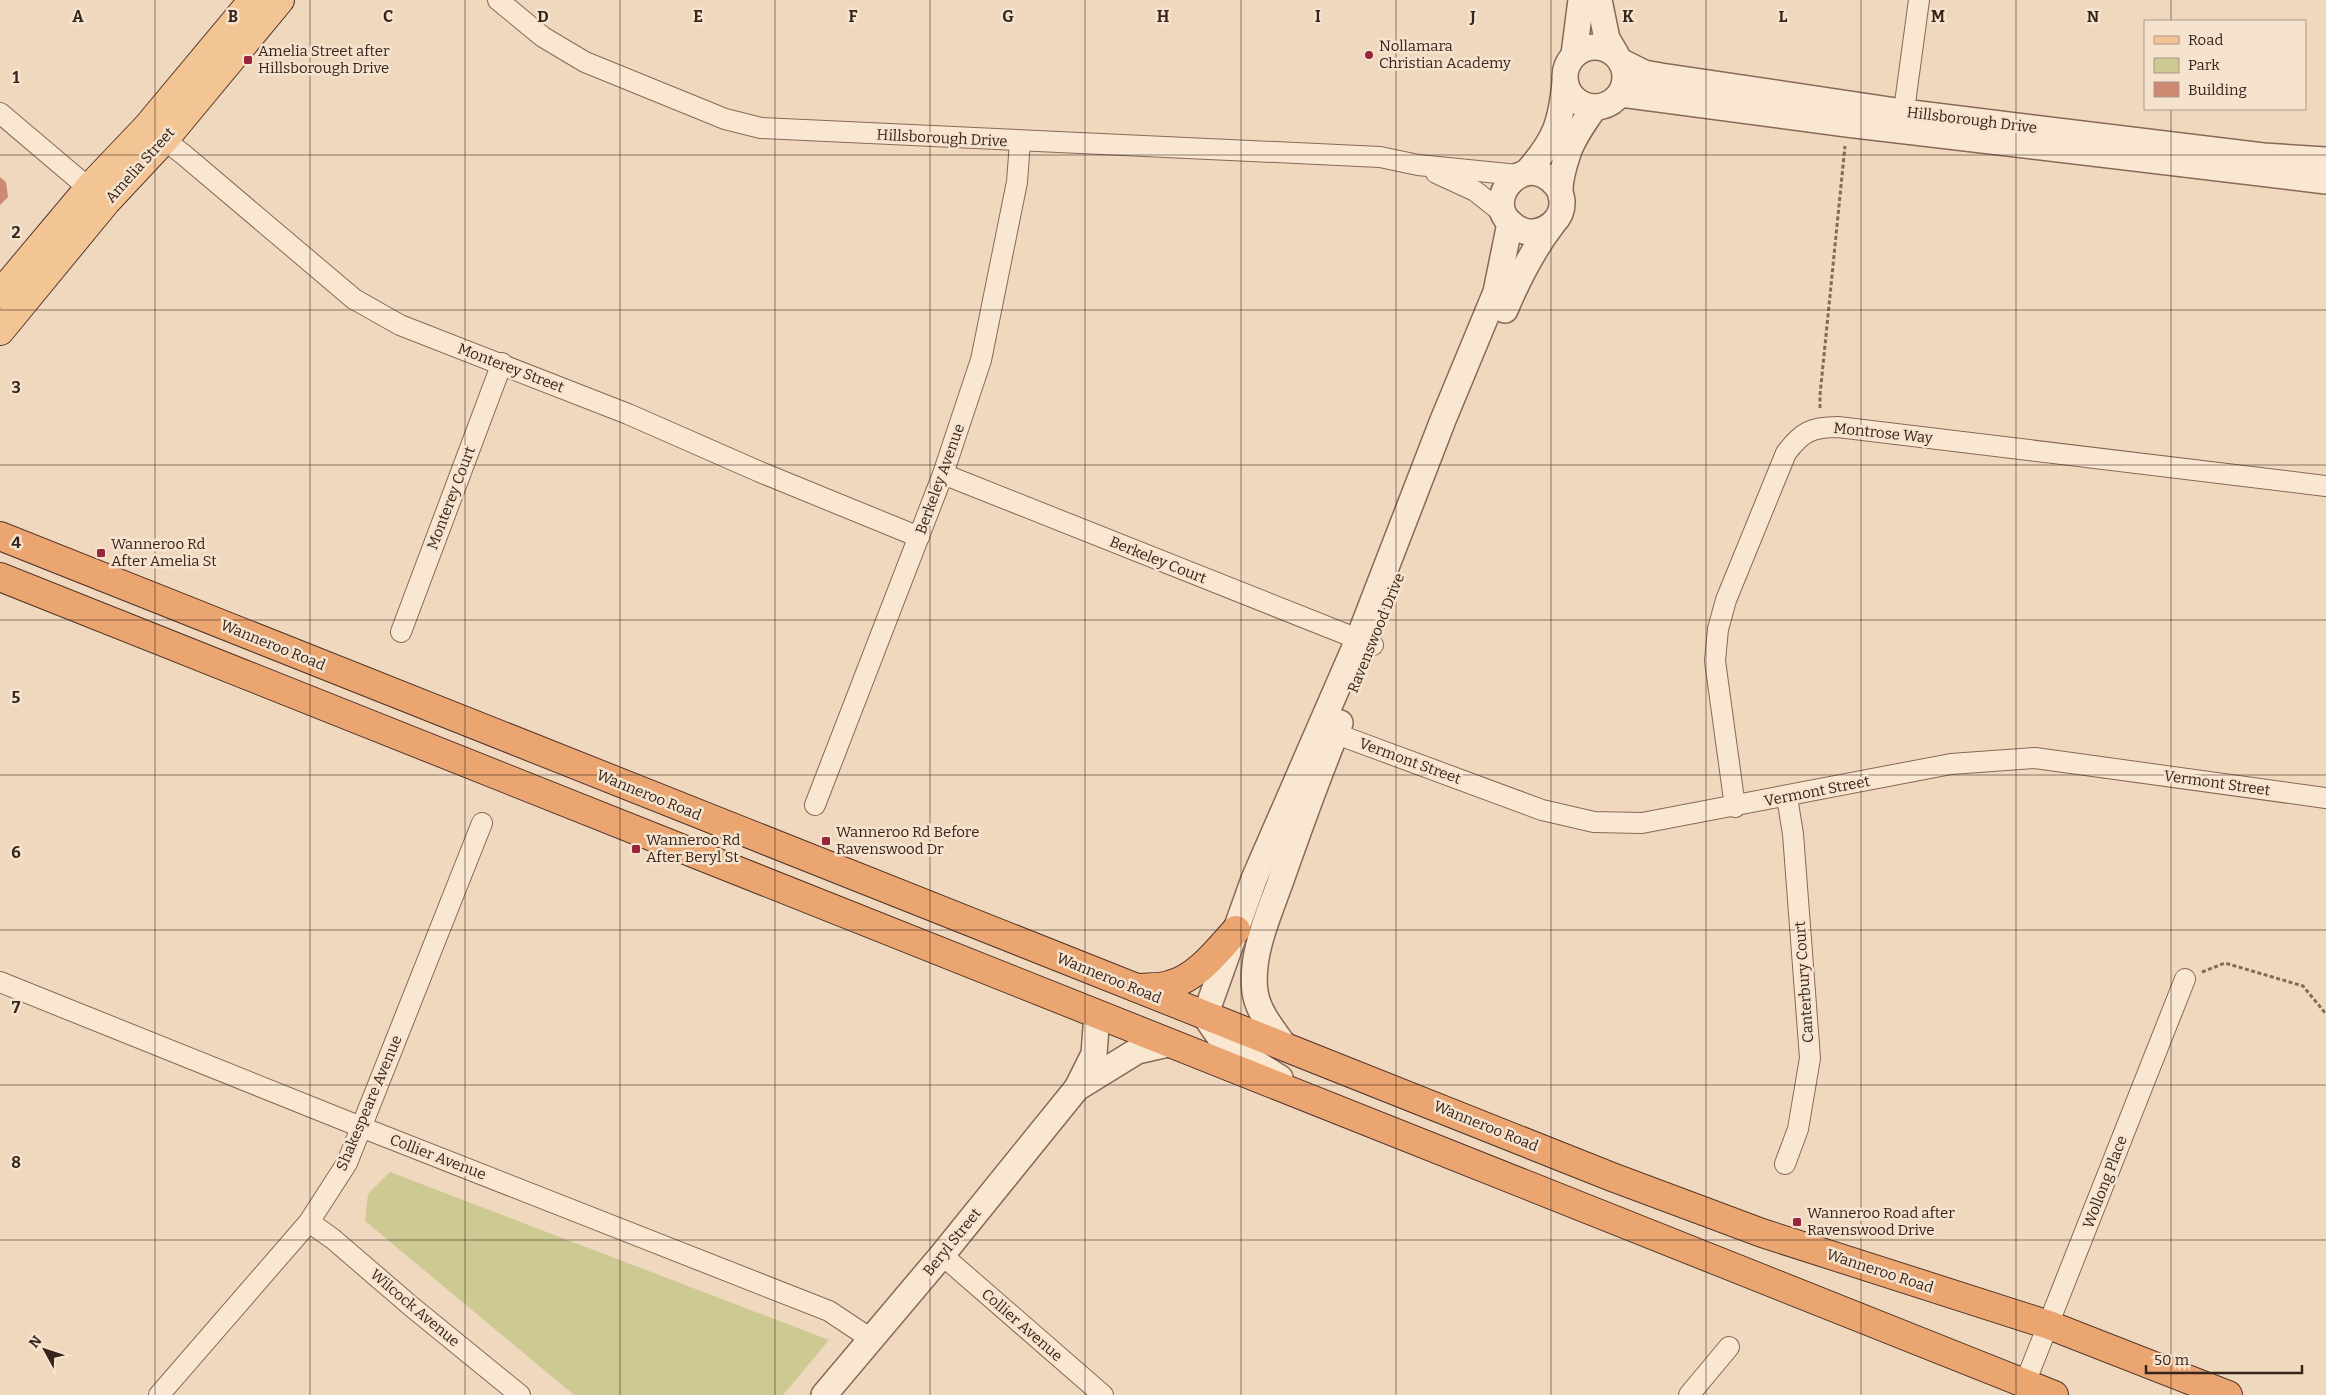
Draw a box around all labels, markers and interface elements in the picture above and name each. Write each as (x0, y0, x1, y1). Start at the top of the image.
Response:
text: A (72, 7, 84, 26)
text: B (228, 7, 238, 26)
text: C (383, 7, 393, 26)
text: D (537, 7, 549, 26)
text: E (693, 7, 703, 26)
text: F (849, 7, 858, 26)
text: G (1002, 7, 1014, 26)
text: H (1157, 7, 1170, 26)
text: I (1315, 7, 1321, 26)
text: J (1469, 7, 1476, 26)
text: K (1622, 7, 1634, 26)
text: L (1779, 7, 1788, 26)
text: M (1931, 7, 1945, 26)
text: N (2087, 7, 2099, 26)
legend (2144, 20, 2306, 110)
text: Road (2188, 31, 2223, 49)
place label: Nollamara Christian Academy (1379, 37, 1511, 72)
place label: Amelia Street after Hillsborough Drive (258, 42, 390, 77)
marker: Nollamara Christian Academy (1363, 49, 1375, 61)
marker: Amelia Street after Hillsborough Drive (242, 54, 254, 66)
text: Park (2188, 56, 2220, 74)
text: 1 (13, 68, 20, 87)
text: Building (2188, 81, 2247, 99)
street label: Hillsborough Drive (1906, 103, 2038, 137)
street label: Amelia Street (102, 123, 179, 206)
street label: Hillsborough Drive (876, 126, 1008, 150)
text: 2 (11, 223, 21, 242)
street label: Monterey Street (455, 340, 567, 397)
text: 3 (11, 378, 21, 397)
street label: Montrose Way (1832, 419, 1934, 447)
street label: Berkeley Avenue (912, 421, 968, 537)
street label: Monterey Court (423, 443, 479, 552)
street label: Berkeley Court (1107, 532, 1209, 588)
text: 4 (11, 533, 21, 552)
place label: Wanneroo Rd After Amelia St (111, 535, 217, 570)
marker: Wanneroo Rd After Amelia St (95, 547, 107, 559)
street label: Ravenswood Drive (1344, 571, 1408, 695)
street label: Wanneroo Road (218, 616, 328, 674)
text: 5 (12, 688, 21, 707)
street label: Vermont Street (1357, 734, 1464, 788)
street label: Wanneroo Road (594, 766, 704, 824)
street label: Vermont Street (2163, 767, 2272, 799)
street label: Vermont Street (1763, 772, 1872, 810)
place label: Wanneroo Rd Before Ravenswood Dr (836, 823, 979, 858)
place label: Wanneroo Rd After Beryl St (646, 831, 741, 866)
marker: Wanneroo Rd Before Ravenswood Dr (820, 835, 832, 847)
text: 6 (11, 843, 21, 862)
marker: Wanneroo Rd After Beryl St (630, 843, 642, 855)
street label: Canterbury Court (1791, 920, 1817, 1043)
street label: Wanneroo Road (1054, 949, 1164, 1007)
text: 7 (12, 998, 21, 1017)
street label: Shakespeare Avenue (332, 1033, 406, 1173)
street label: Wanneroo Road (1431, 1097, 1541, 1155)
street label: Collier Avenue (387, 1130, 489, 1184)
street label: Wollong Place (2079, 1133, 2131, 1231)
text: 8 (11, 1153, 21, 1172)
street label: Beryl Street (919, 1204, 985, 1280)
place label: Wanneroo Road after Ravenswood Drive (1807, 1204, 1955, 1239)
marker: Wanneroo Road after Ravenswood Drive (1791, 1216, 1803, 1228)
street label: Wanneroo Road (1824, 1245, 1936, 1297)
street label: Wilcock Avenue (367, 1265, 463, 1351)
street label: Collier Avenue (978, 1285, 1066, 1365)
north arrow (20, 1325, 70, 1375)
text: N (25, 1332, 46, 1352)
scale bar (2146, 1342, 2302, 1374)
text: 50 m (2154, 1351, 2190, 1369)

